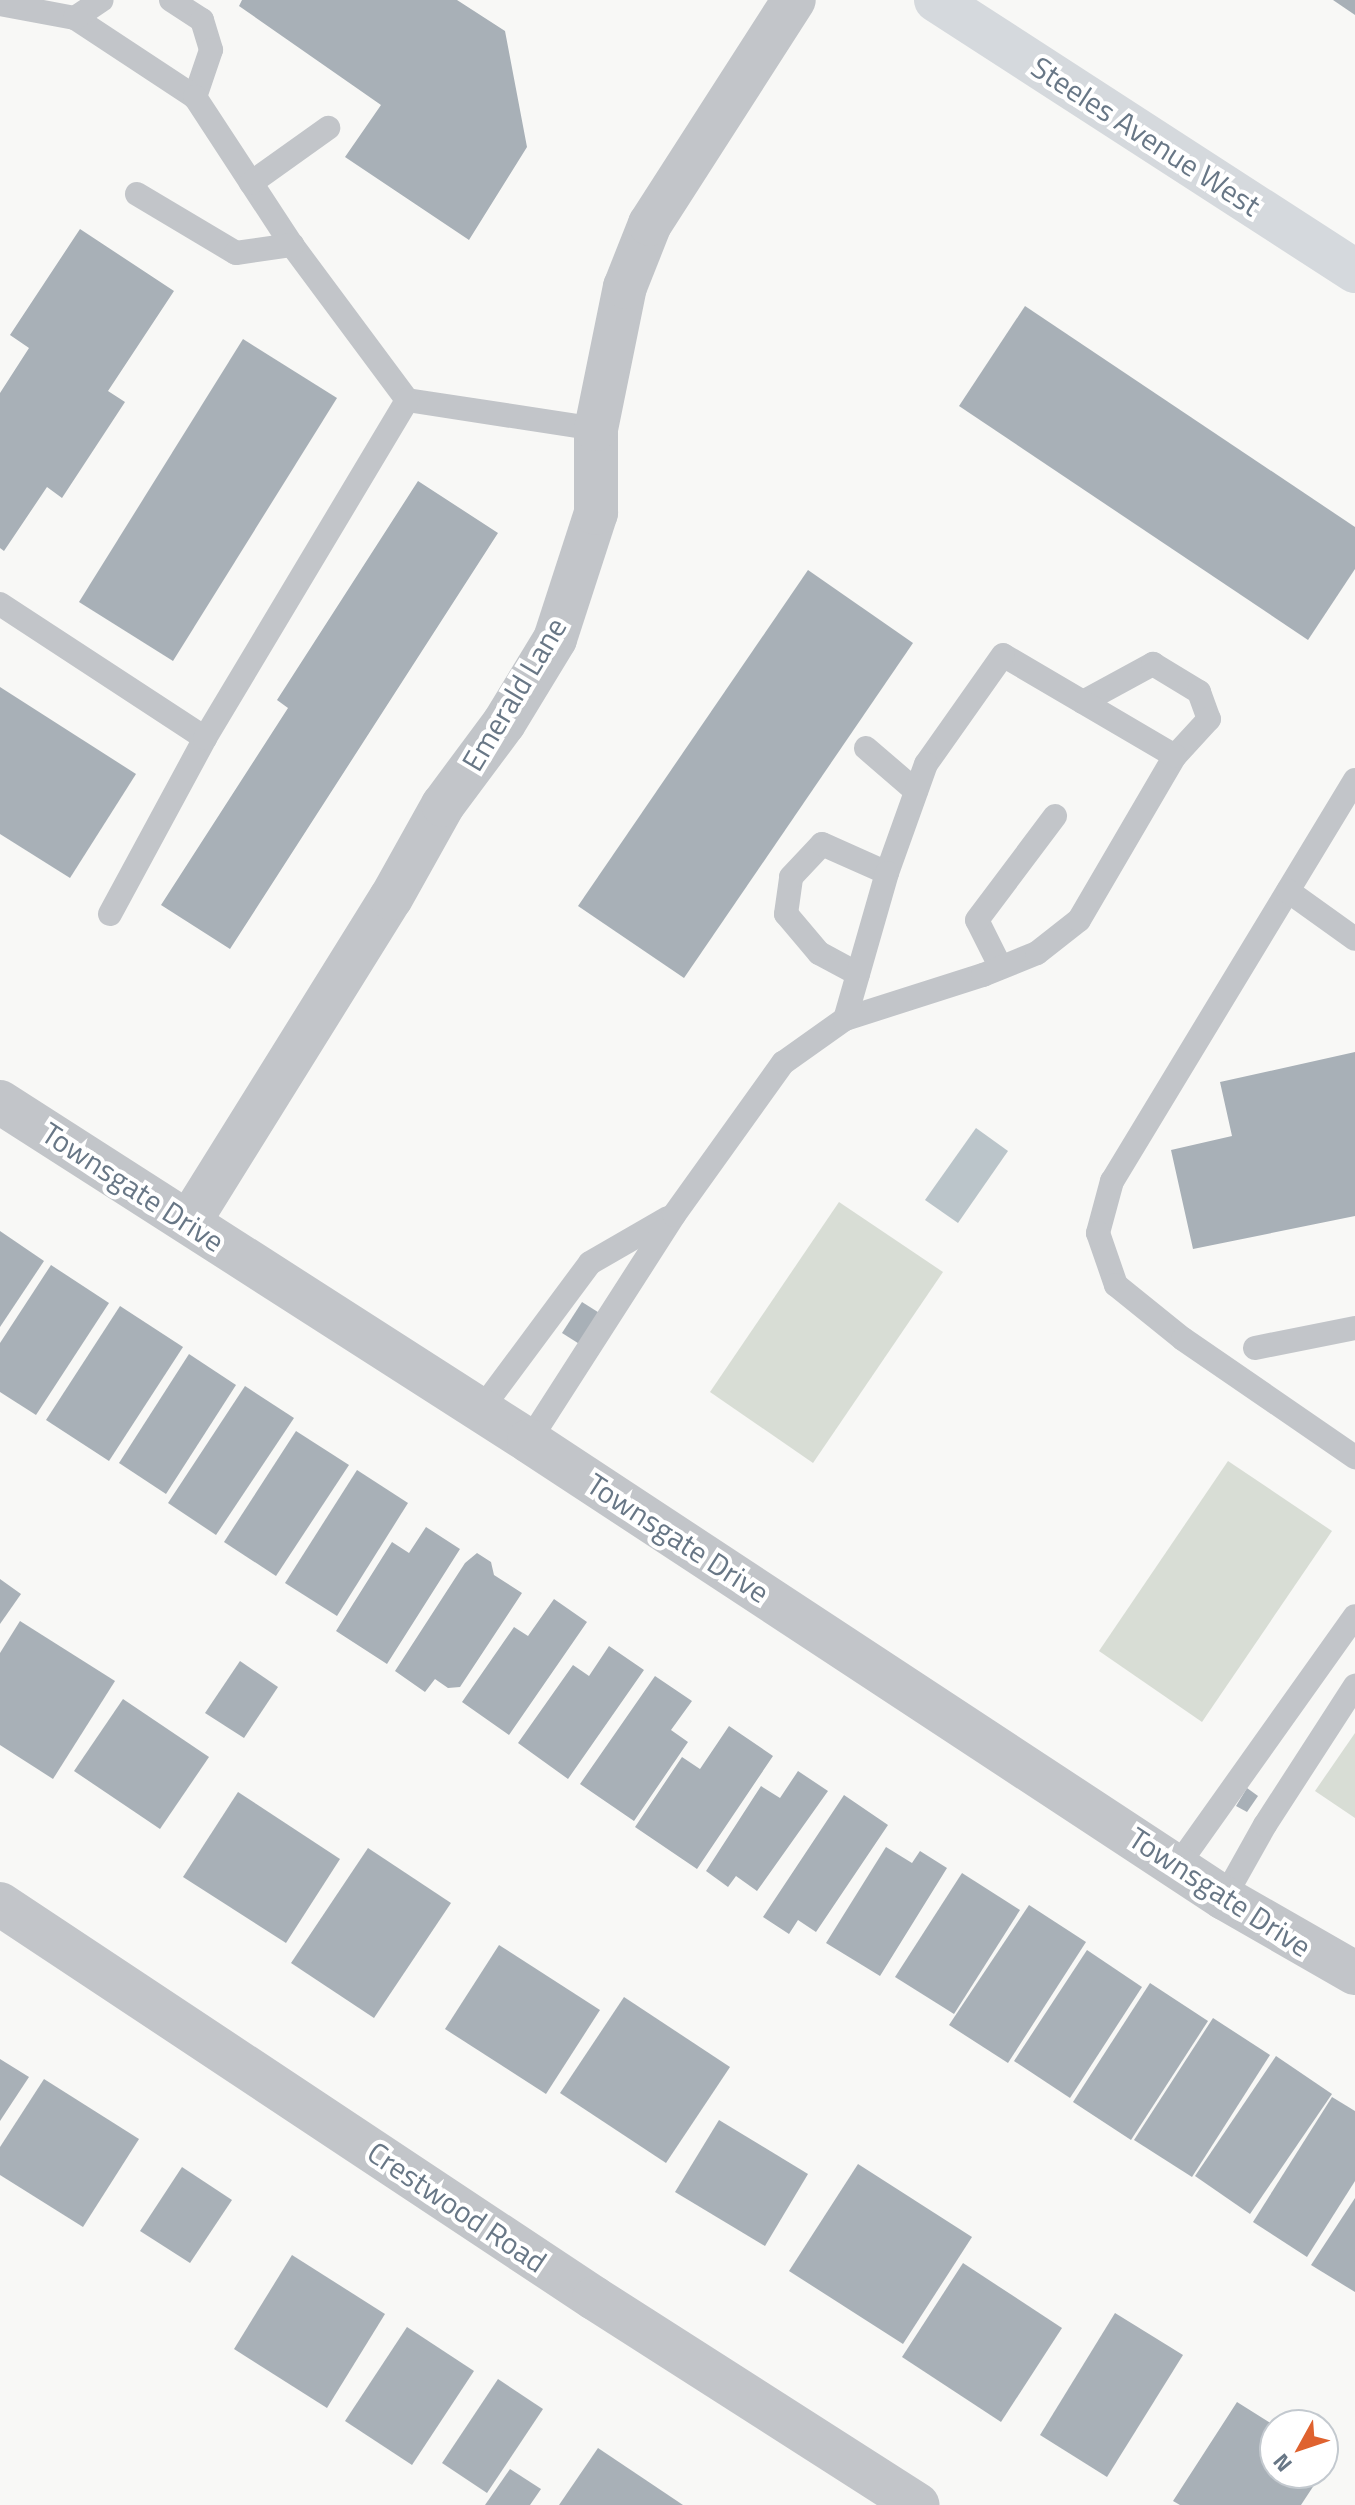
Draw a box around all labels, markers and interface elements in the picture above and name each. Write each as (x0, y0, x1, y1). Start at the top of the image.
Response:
street label: Steeles Avenue West (1025, 49, 1267, 223)
street label: Emerald Lane (454, 611, 574, 777)
street label: Townsgate Drive (35, 1115, 231, 1259)
street label: Townsgate Drive (580, 1466, 776, 1610)
street label: Townsgate Drive (1122, 1820, 1318, 1964)
street label: Crestwood Road (361, 2134, 553, 2280)
north arrow (1259, 2409, 1339, 2489)
text: N (1264, 2446, 1300, 2480)

